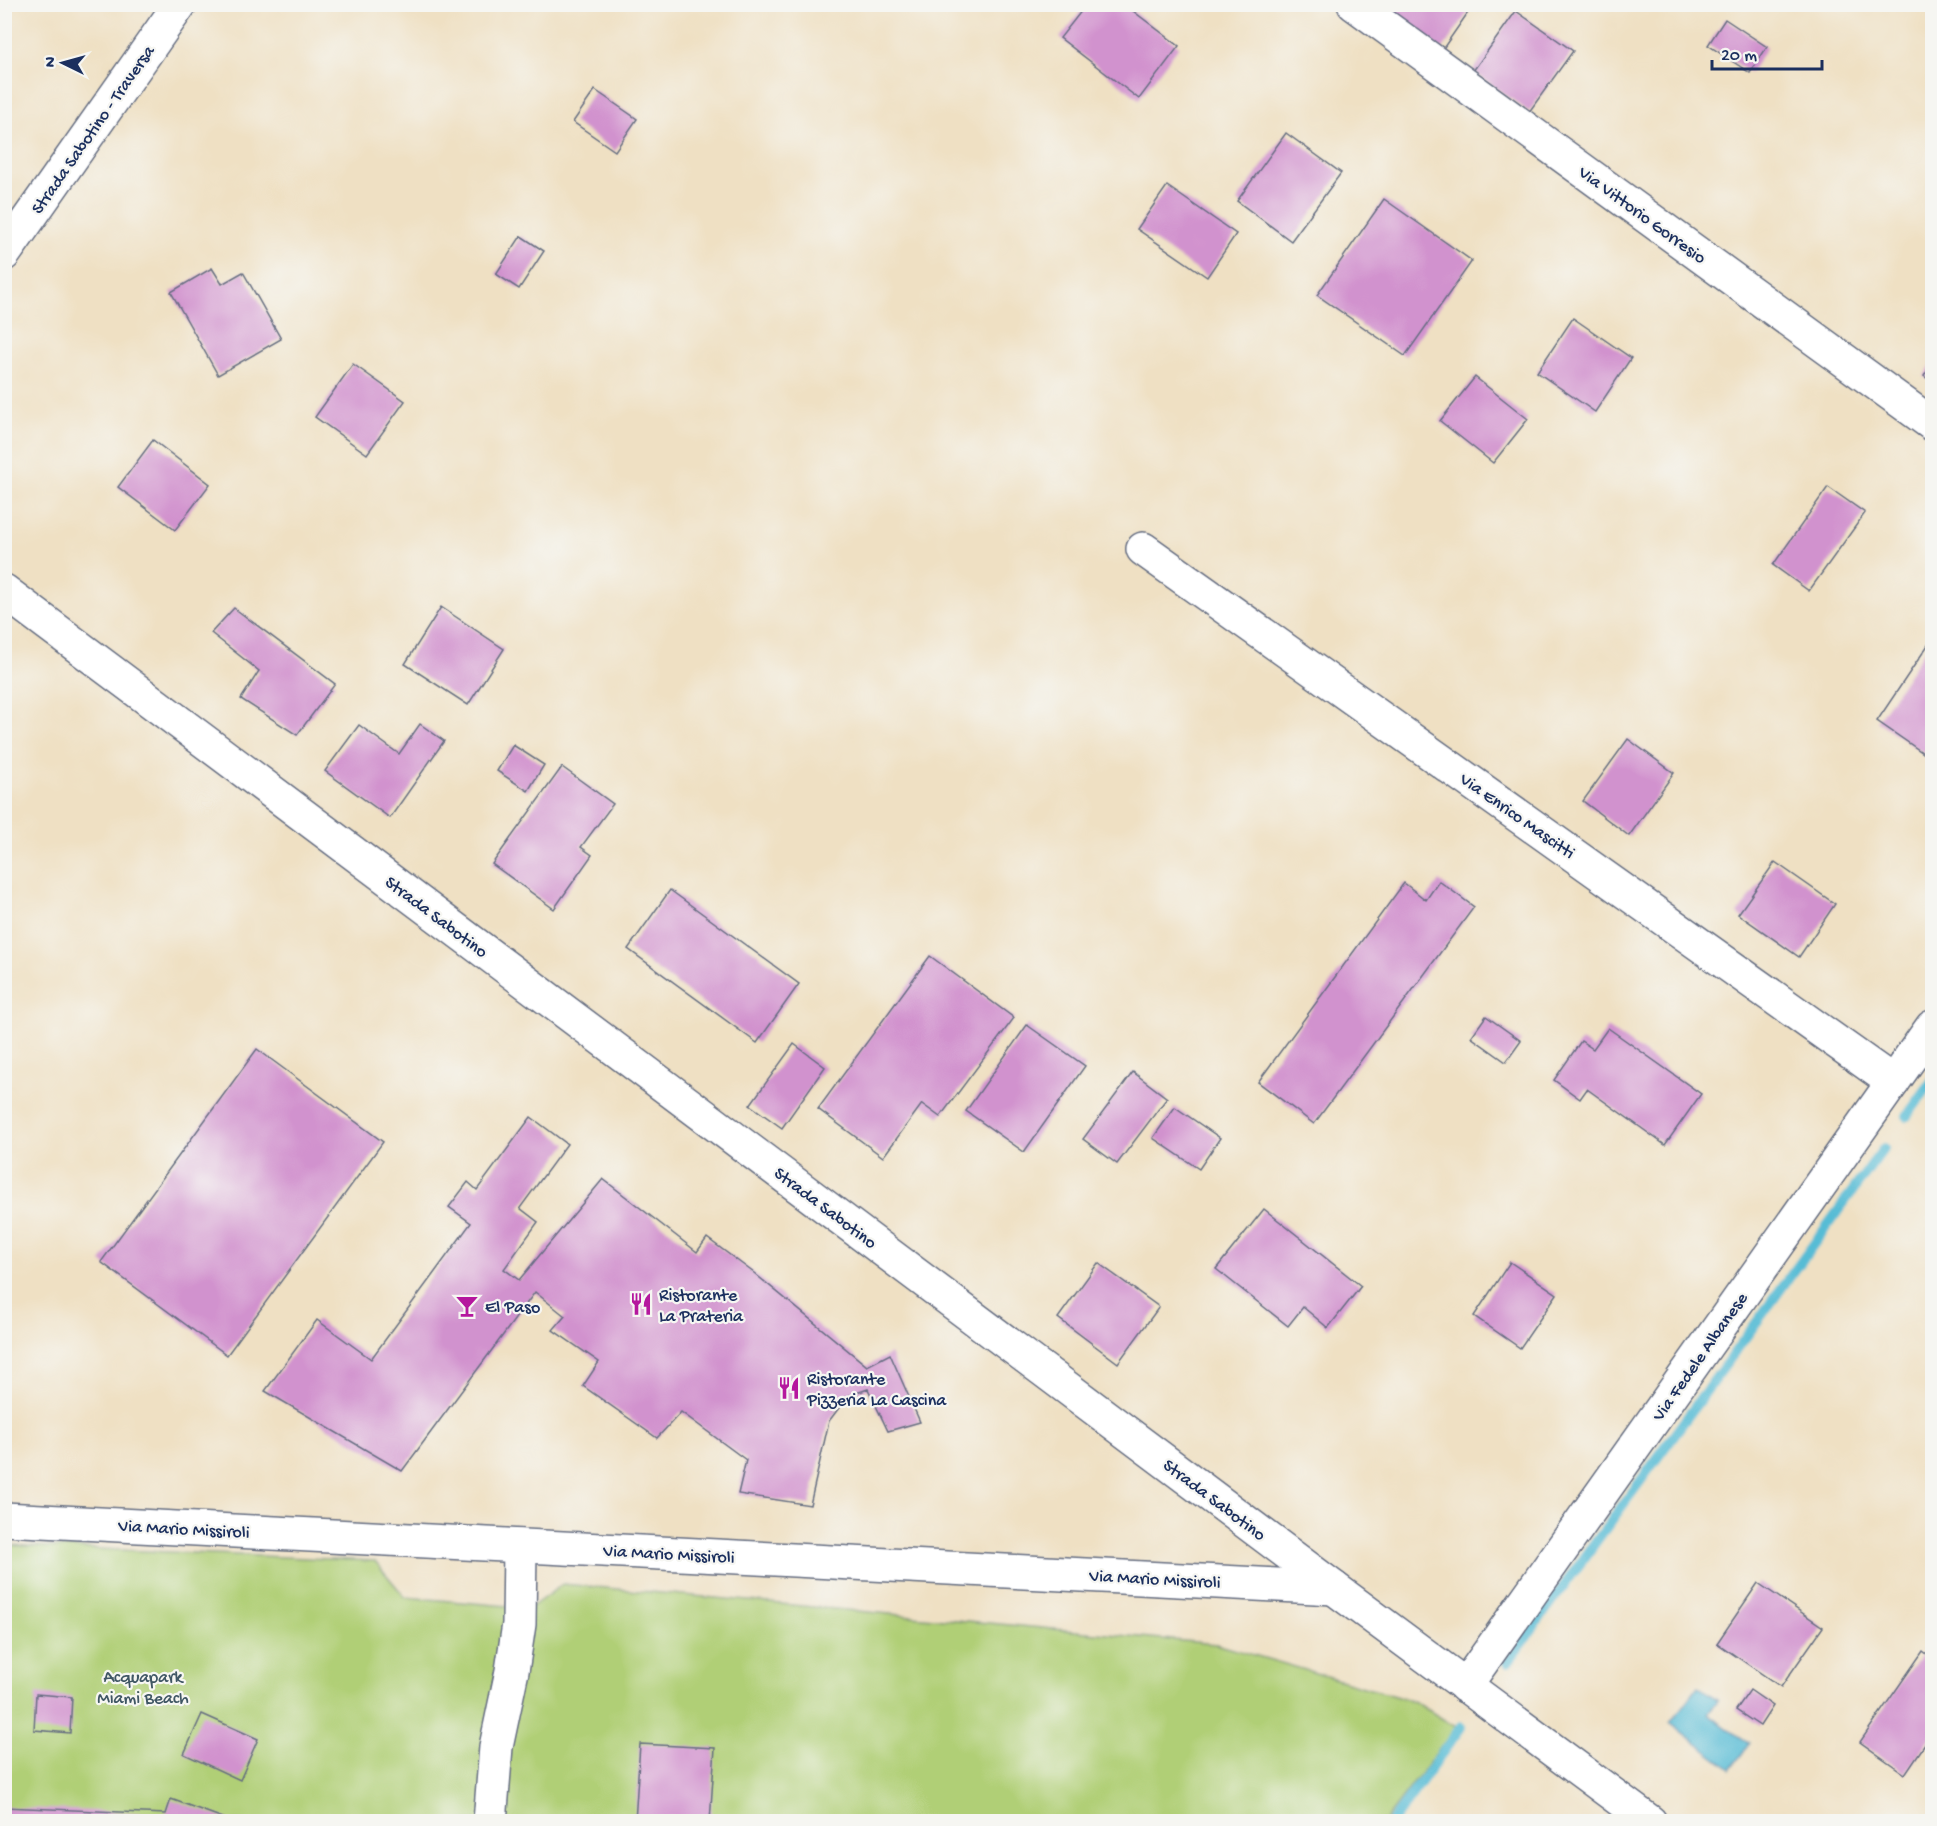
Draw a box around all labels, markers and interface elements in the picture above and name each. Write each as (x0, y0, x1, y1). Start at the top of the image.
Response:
north arrow (33, 33, 93, 93)
scale bar (1712, 33, 1822, 71)
street label: Strada Sabotino - Traversa (28, 41, 161, 219)
text: 20 m (1721, 46, 1757, 67)
text: N (42, 55, 62, 68)
street label: Via Vittorio Gorresio (1573, 162, 1709, 269)
street label: Via Enrico Mascitti (1454, 769, 1578, 865)
street label: Strada Sabotino (380, 873, 491, 963)
street label: Strada Sabotino (769, 1164, 880, 1254)
place label: Ristorante La Prateria (659, 1286, 744, 1328)
street label: Via Fedele Albanese (1648, 1289, 1754, 1426)
restaurant icon: Ristorante La Prateria (628, 1291, 654, 1317)
bar icon: El Paso (454, 1293, 480, 1319)
place label: El Paso (485, 1298, 540, 1319)
place label: Ristorante Pizzeria La Cascina (806, 1370, 947, 1412)
restaurant icon: Ristorante Pizzeria La Cascina (776, 1375, 802, 1401)
street label: Strada Sabotino (1158, 1456, 1269, 1546)
street label: Via Mario Missiroli (117, 1517, 250, 1544)
street label: Via Mario Missiroli (602, 1542, 735, 1569)
street label: Via Mario Missiroli (1088, 1567, 1221, 1594)
park label: Acquapark Miami Beach (97, 1668, 189, 1710)

